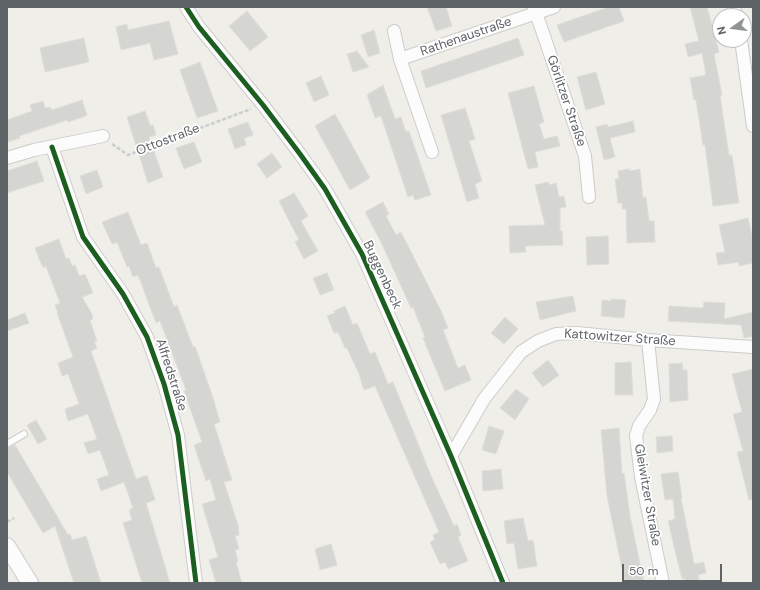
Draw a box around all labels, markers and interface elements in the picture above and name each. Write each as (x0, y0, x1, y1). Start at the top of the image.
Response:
north arrow (712, 8, 752, 48)
street label: Rathenaustraße (418, 14, 514, 60)
text: N (714, 25, 729, 36)
street label: Görlitzer Straße (543, 53, 589, 149)
street label: Ottostraße (134, 121, 202, 159)
street label: Buggenbeck (359, 238, 405, 312)
street label: Kattowitzer Straße (564, 326, 676, 350)
street label: Alfredstraße (152, 337, 190, 413)
street label: Gleiwitzer Straße (630, 443, 664, 547)
scale bar (624, 556, 724, 582)
text: 50 m (629, 563, 658, 579)

